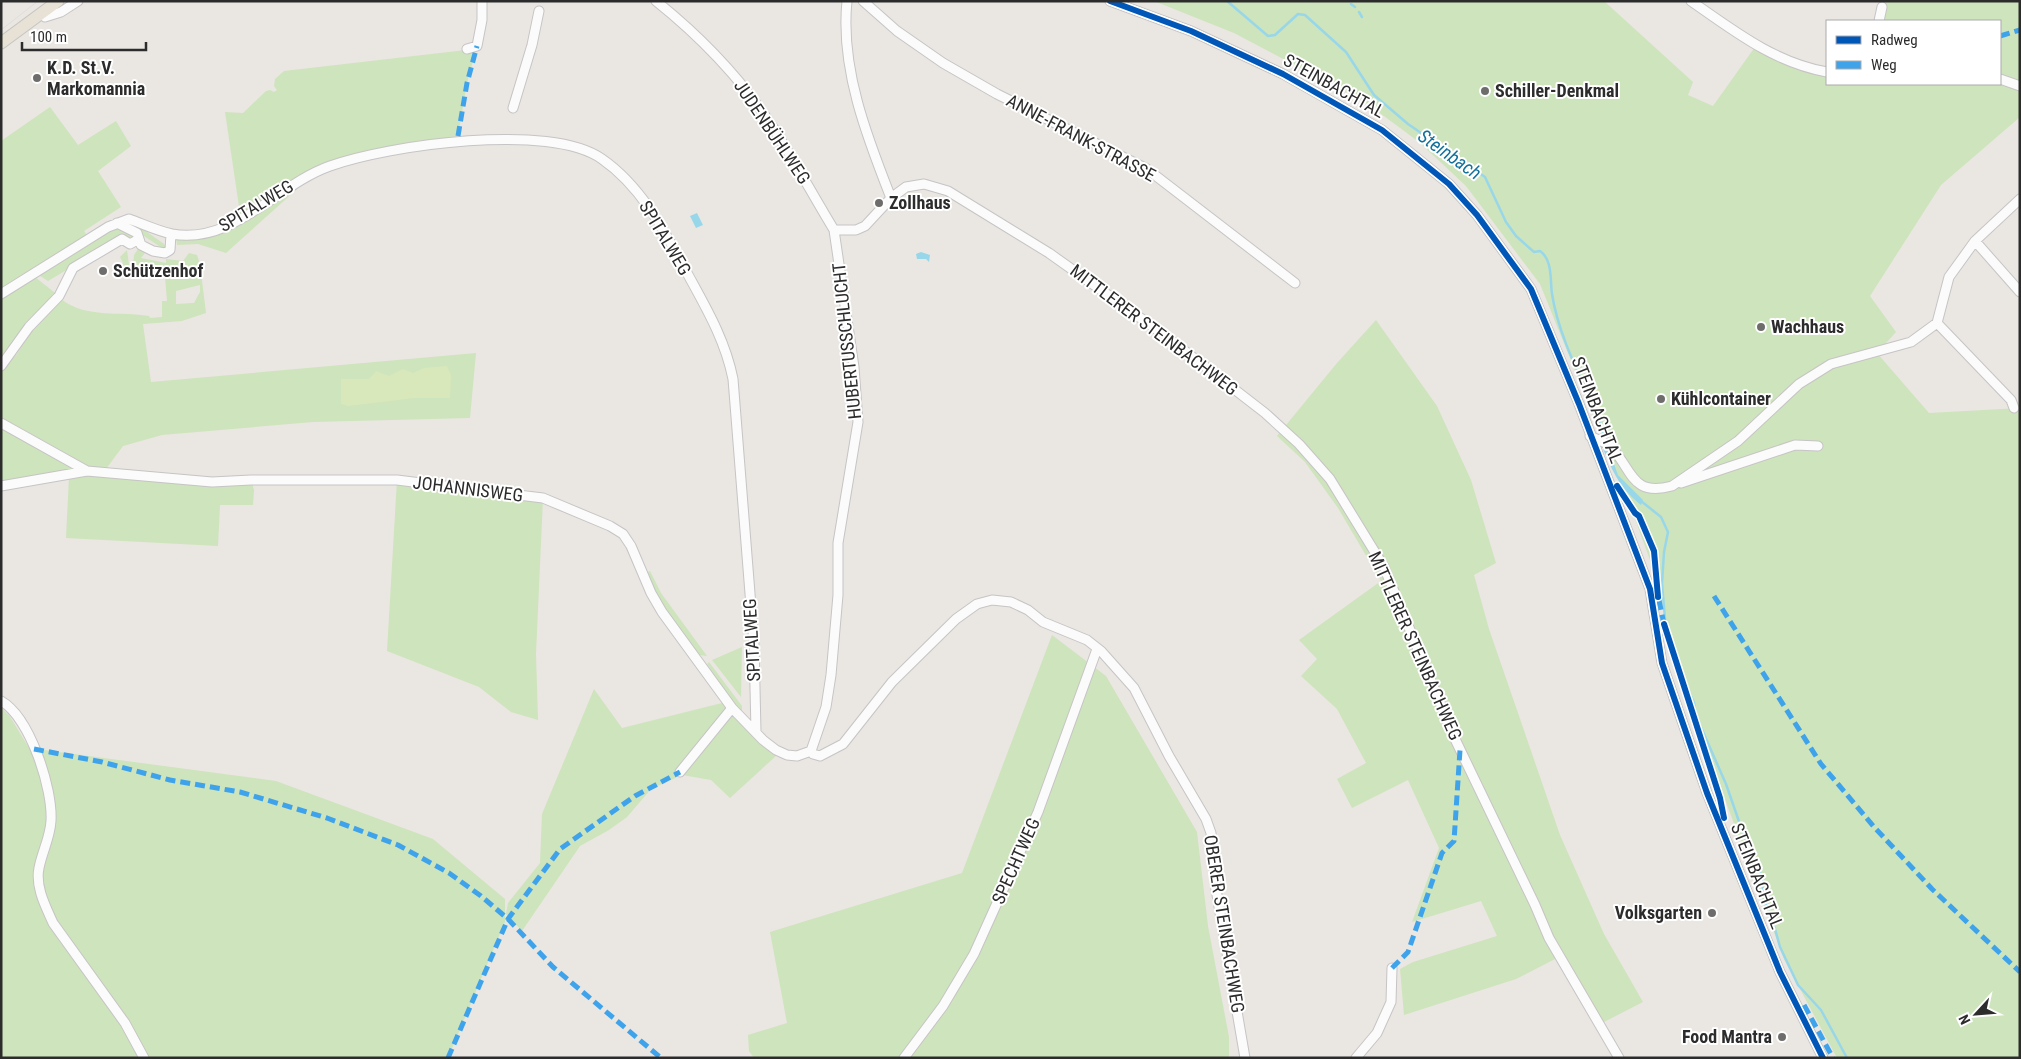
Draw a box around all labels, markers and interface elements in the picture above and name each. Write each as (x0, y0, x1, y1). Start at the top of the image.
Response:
scale bar (22, 20, 146, 52)
legend (1826, 20, 2001, 85)
text: 100 m (30, 28, 67, 46)
text: Radweg (1871, 31, 1918, 49)
street label: STEINBACHTAL (1280, 49, 1389, 122)
text: Weg (1871, 56, 1897, 74)
place label: K.D. St.V. Markomannia (47, 57, 145, 99)
marker: K.D. St.V. Markomannia (31, 72, 43, 84)
street label: JUDENBÜHLWEG (730, 76, 815, 188)
place label: Schiller-Denkmal (1495, 80, 1619, 101)
marker: Schiller-Denkmal (1479, 85, 1491, 97)
street label: ANNE-FRANK-STRASSE (1003, 89, 1159, 186)
water label: Steinbach (1414, 124, 1486, 185)
street label: SPITALWEG (215, 175, 297, 236)
place label: Zollhaus (889, 192, 951, 213)
street label: SPITALWEG (635, 197, 696, 279)
marker: Zollhaus (873, 197, 885, 209)
place label: Schützenhof (113, 260, 204, 281)
street label: MITTLERER STEINBACHWEG (1066, 260, 1242, 400)
street label: HUBERTUSSCHLUCHT (828, 262, 865, 420)
marker: Schützenhof (97, 265, 109, 277)
place label: Wachhaus (1771, 316, 1844, 337)
marker: Wachhaus (1755, 321, 1767, 333)
street label: STEINBACHTAL (1568, 354, 1628, 466)
place label: Kühlcontainer (1671, 388, 1771, 409)
marker: Kühlcontainer (1655, 393, 1667, 405)
street label: JOHANNISWEG (412, 471, 524, 506)
street label: MITTLERER STEINBACHWEG (1364, 548, 1467, 743)
street label: SPITALWEG (739, 598, 764, 682)
street label: SPECHTWEG (987, 814, 1044, 907)
street label: STEINBACHTAL (1727, 820, 1788, 932)
street label: OBERER STEINBACHWEG (1200, 833, 1249, 1014)
place label: Volksgarten (1615, 902, 1702, 923)
marker: Volksgarten (1706, 907, 1718, 919)
north arrow (1951, 989, 2001, 1039)
text: N (1955, 1012, 1973, 1027)
place label: Food Mantra (1682, 1026, 1772, 1047)
marker: Food Mantra (1776, 1031, 1788, 1043)

